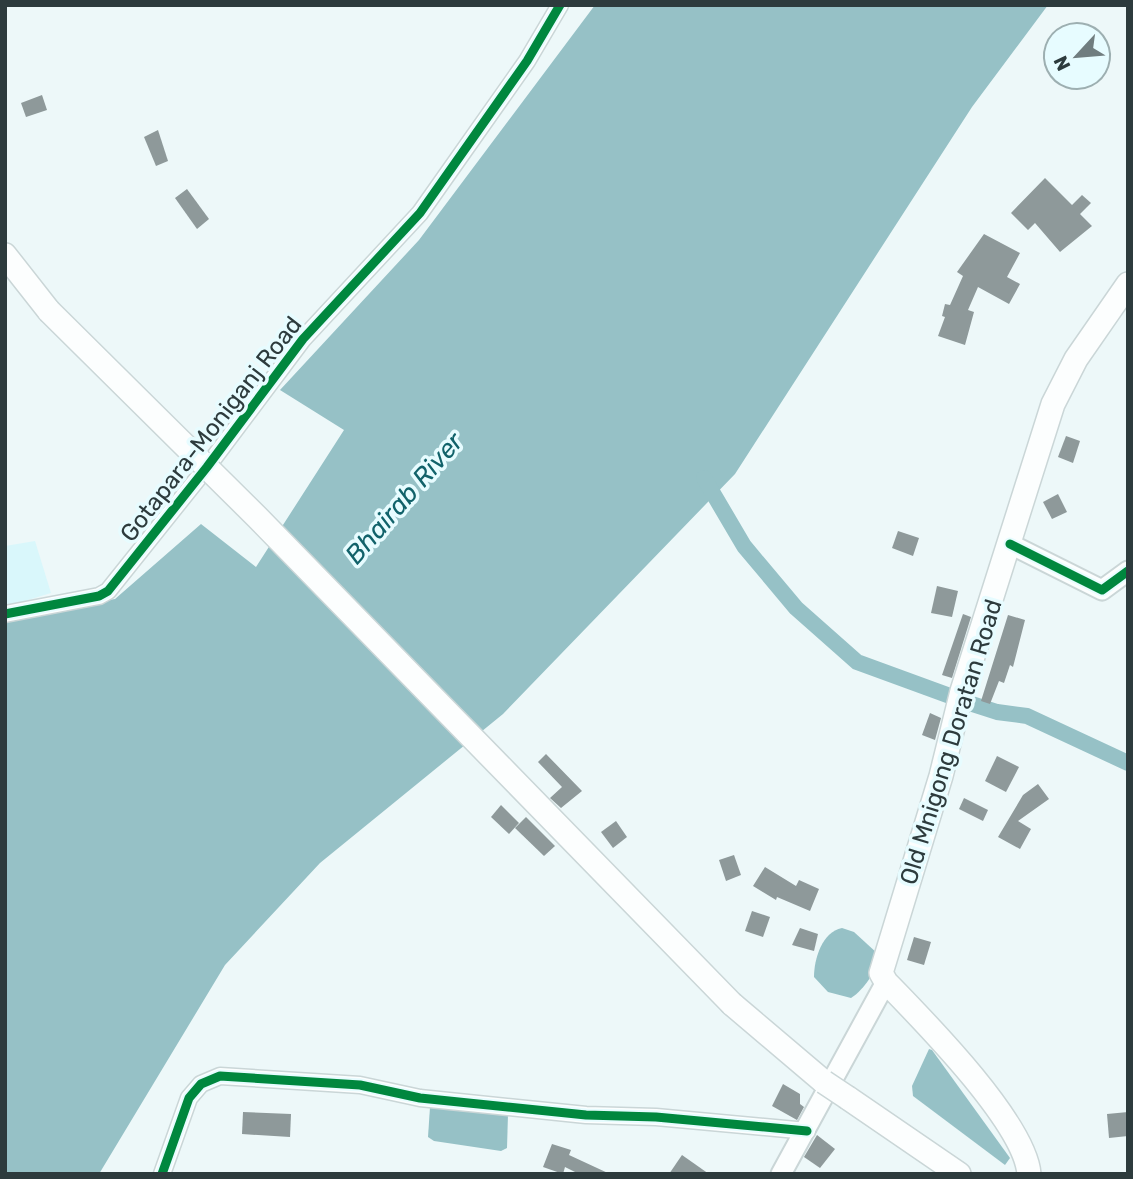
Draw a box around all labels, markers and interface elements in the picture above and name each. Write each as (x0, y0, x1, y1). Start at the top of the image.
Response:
north arrow (1042, 21, 1112, 91)
text: N (1049, 52, 1076, 74)
street label: Gotapara-Moniganj Road (114, 311, 308, 547)
water label: Bhairab River (339, 426, 470, 570)
street label: Old Mnigong Doratan Road (894, 596, 1008, 888)

